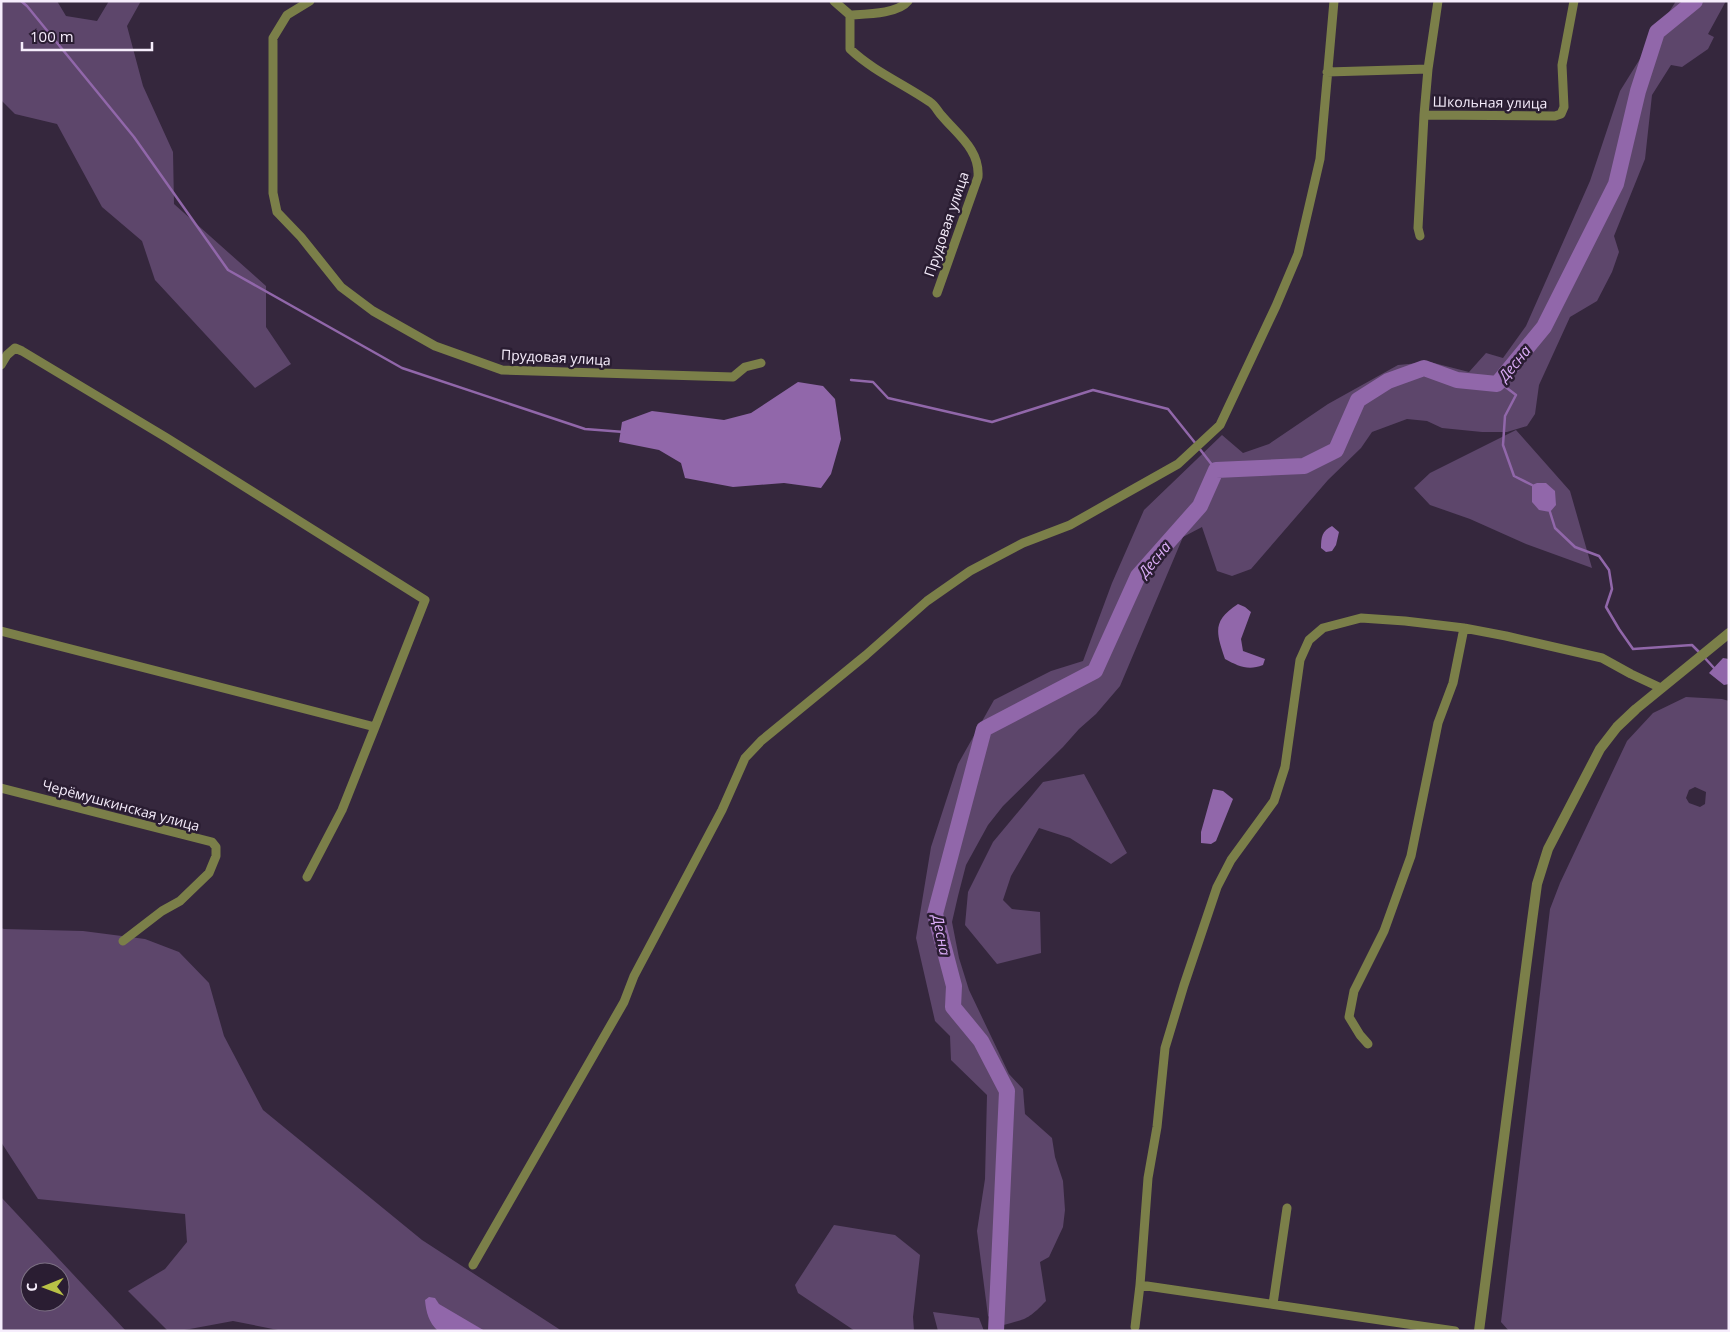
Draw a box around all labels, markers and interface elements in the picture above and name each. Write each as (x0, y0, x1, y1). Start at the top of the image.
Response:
scale bar (22, 20, 152, 52)
text: 100 m (30, 26, 74, 46)
street label: Школьная улица (1432, 91, 1548, 113)
street label: Прудовая улица (919, 169, 973, 279)
water label: Десна (1492, 340, 1535, 387)
street label: Прудовая улица (501, 345, 611, 369)
water label: Десна (1132, 536, 1175, 583)
street label: Черёмушкинская улица (40, 775, 202, 835)
water label: Десна (928, 911, 956, 958)
north arrow (20, 1262, 70, 1312)
text: С (22, 1283, 41, 1292)

